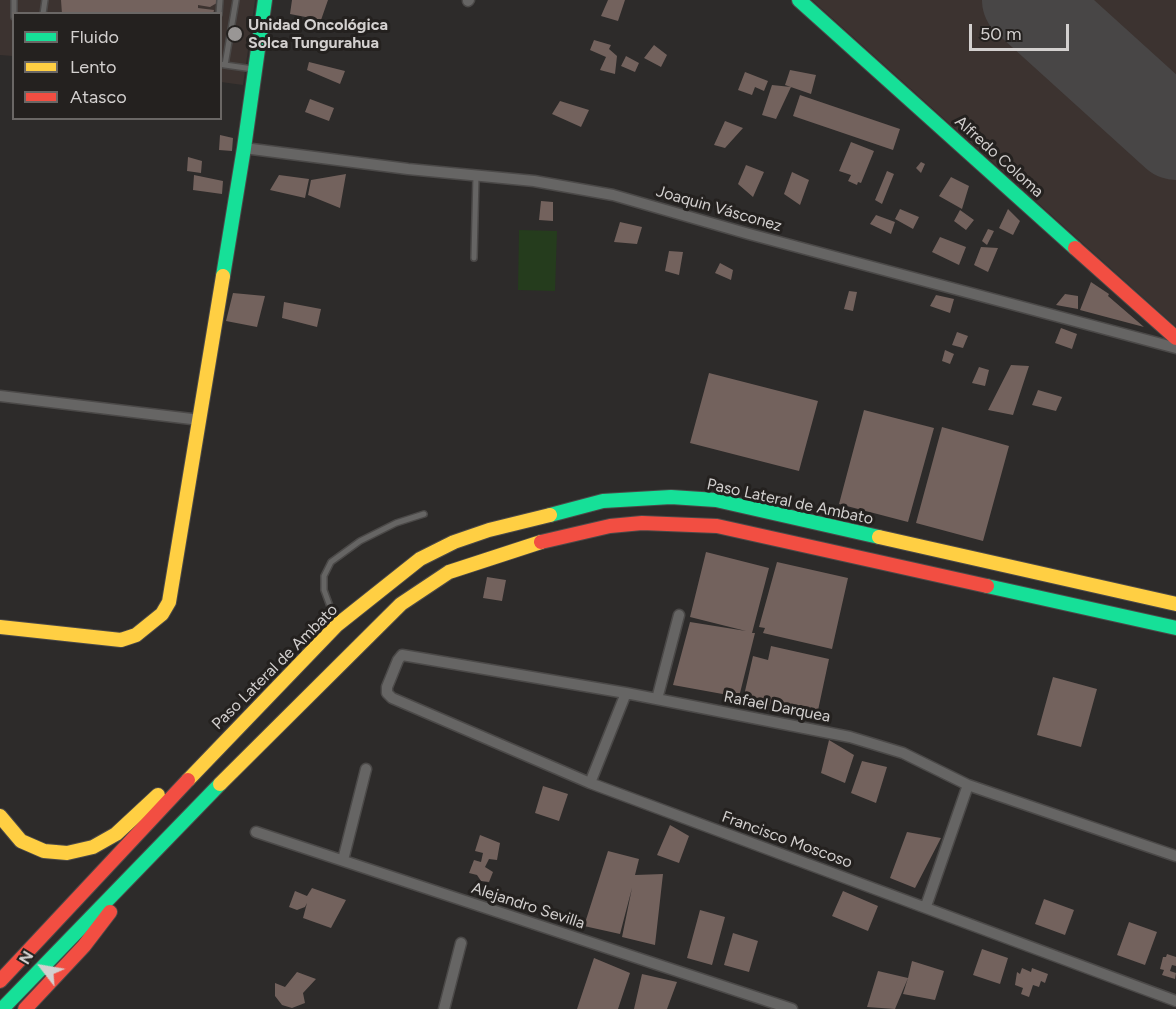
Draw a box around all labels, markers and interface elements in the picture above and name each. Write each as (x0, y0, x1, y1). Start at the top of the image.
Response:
legend (12, 12, 222, 120)
scale bar (972, 12, 1072, 50)
place label: Unidad Oncológica Solca Tungurahua (248, 15, 388, 53)
text: 50 m (980, 23, 1022, 45)
marker: Unidad Oncológica Solca Tungurahua (226, 25, 244, 43)
text: Fluido (70, 26, 119, 48)
text: Lento (70, 56, 116, 78)
text: Atasco (70, 86, 127, 108)
street label: Alfredo Coloma (951, 112, 1047, 202)
street label: Joaquin Vásconez (654, 182, 784, 236)
street label: Paso Lateral de Ambato (705, 475, 875, 529)
street label: Paso Lateral de Ambato (208, 600, 342, 734)
street label: Rafael Darquea (722, 687, 832, 727)
street label: Francisco Moscoso (719, 807, 855, 873)
street label: Alejandro Sevilla (469, 879, 587, 933)
north arrow (12, 937, 72, 997)
text: N (15, 947, 37, 968)

